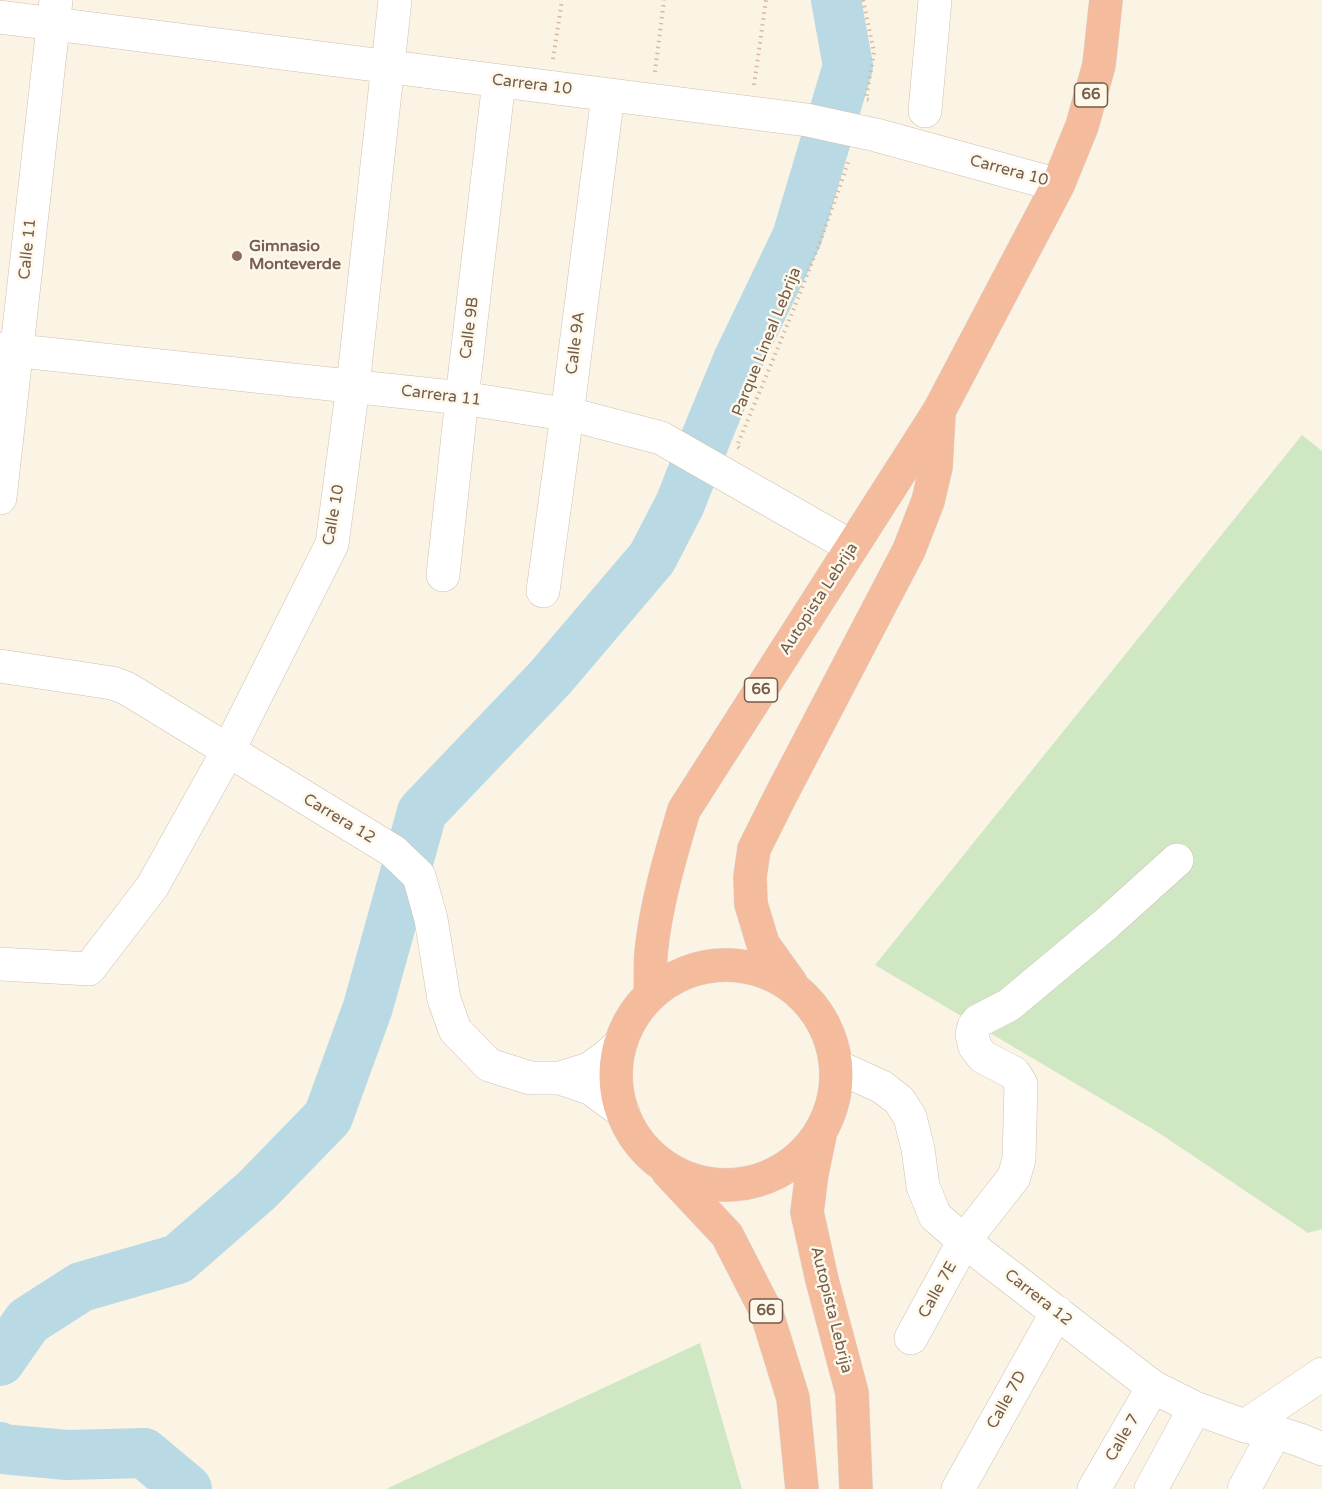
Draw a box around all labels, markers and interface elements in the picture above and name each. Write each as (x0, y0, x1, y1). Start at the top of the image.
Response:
street label: Carrera 10 (491, 71, 573, 99)
road number: 66 (1074, 83, 1108, 107)
street label: Carrera 10 (968, 151, 1050, 191)
street label: Calle 11 (15, 217, 41, 281)
place label: Gimnasio Monteverde (249, 237, 341, 275)
marker: Gimnasio Monteverde (230, 249, 244, 263)
street label: Parque Lineal Lebrija (728, 265, 806, 419)
street label: Calle 9B (457, 296, 483, 360)
street label: Calle 9A (563, 310, 589, 376)
street label: Carrera 11 (400, 382, 482, 410)
street label: Calle 10 (319, 483, 349, 547)
street label: Autopista Lebrija (776, 539, 862, 659)
road number: 66 (744, 678, 777, 702)
street label: Carrera 12 (300, 790, 378, 848)
street label: Autopista Lebrija (806, 1245, 856, 1375)
street label: Calle 7E (915, 1258, 961, 1322)
street label: Carrera 12 (1000, 1266, 1076, 1330)
road number: 66 (750, 1299, 783, 1323)
street label: Calle 7D (983, 1368, 1031, 1432)
street label: Calle 7 (1102, 1411, 1144, 1465)

